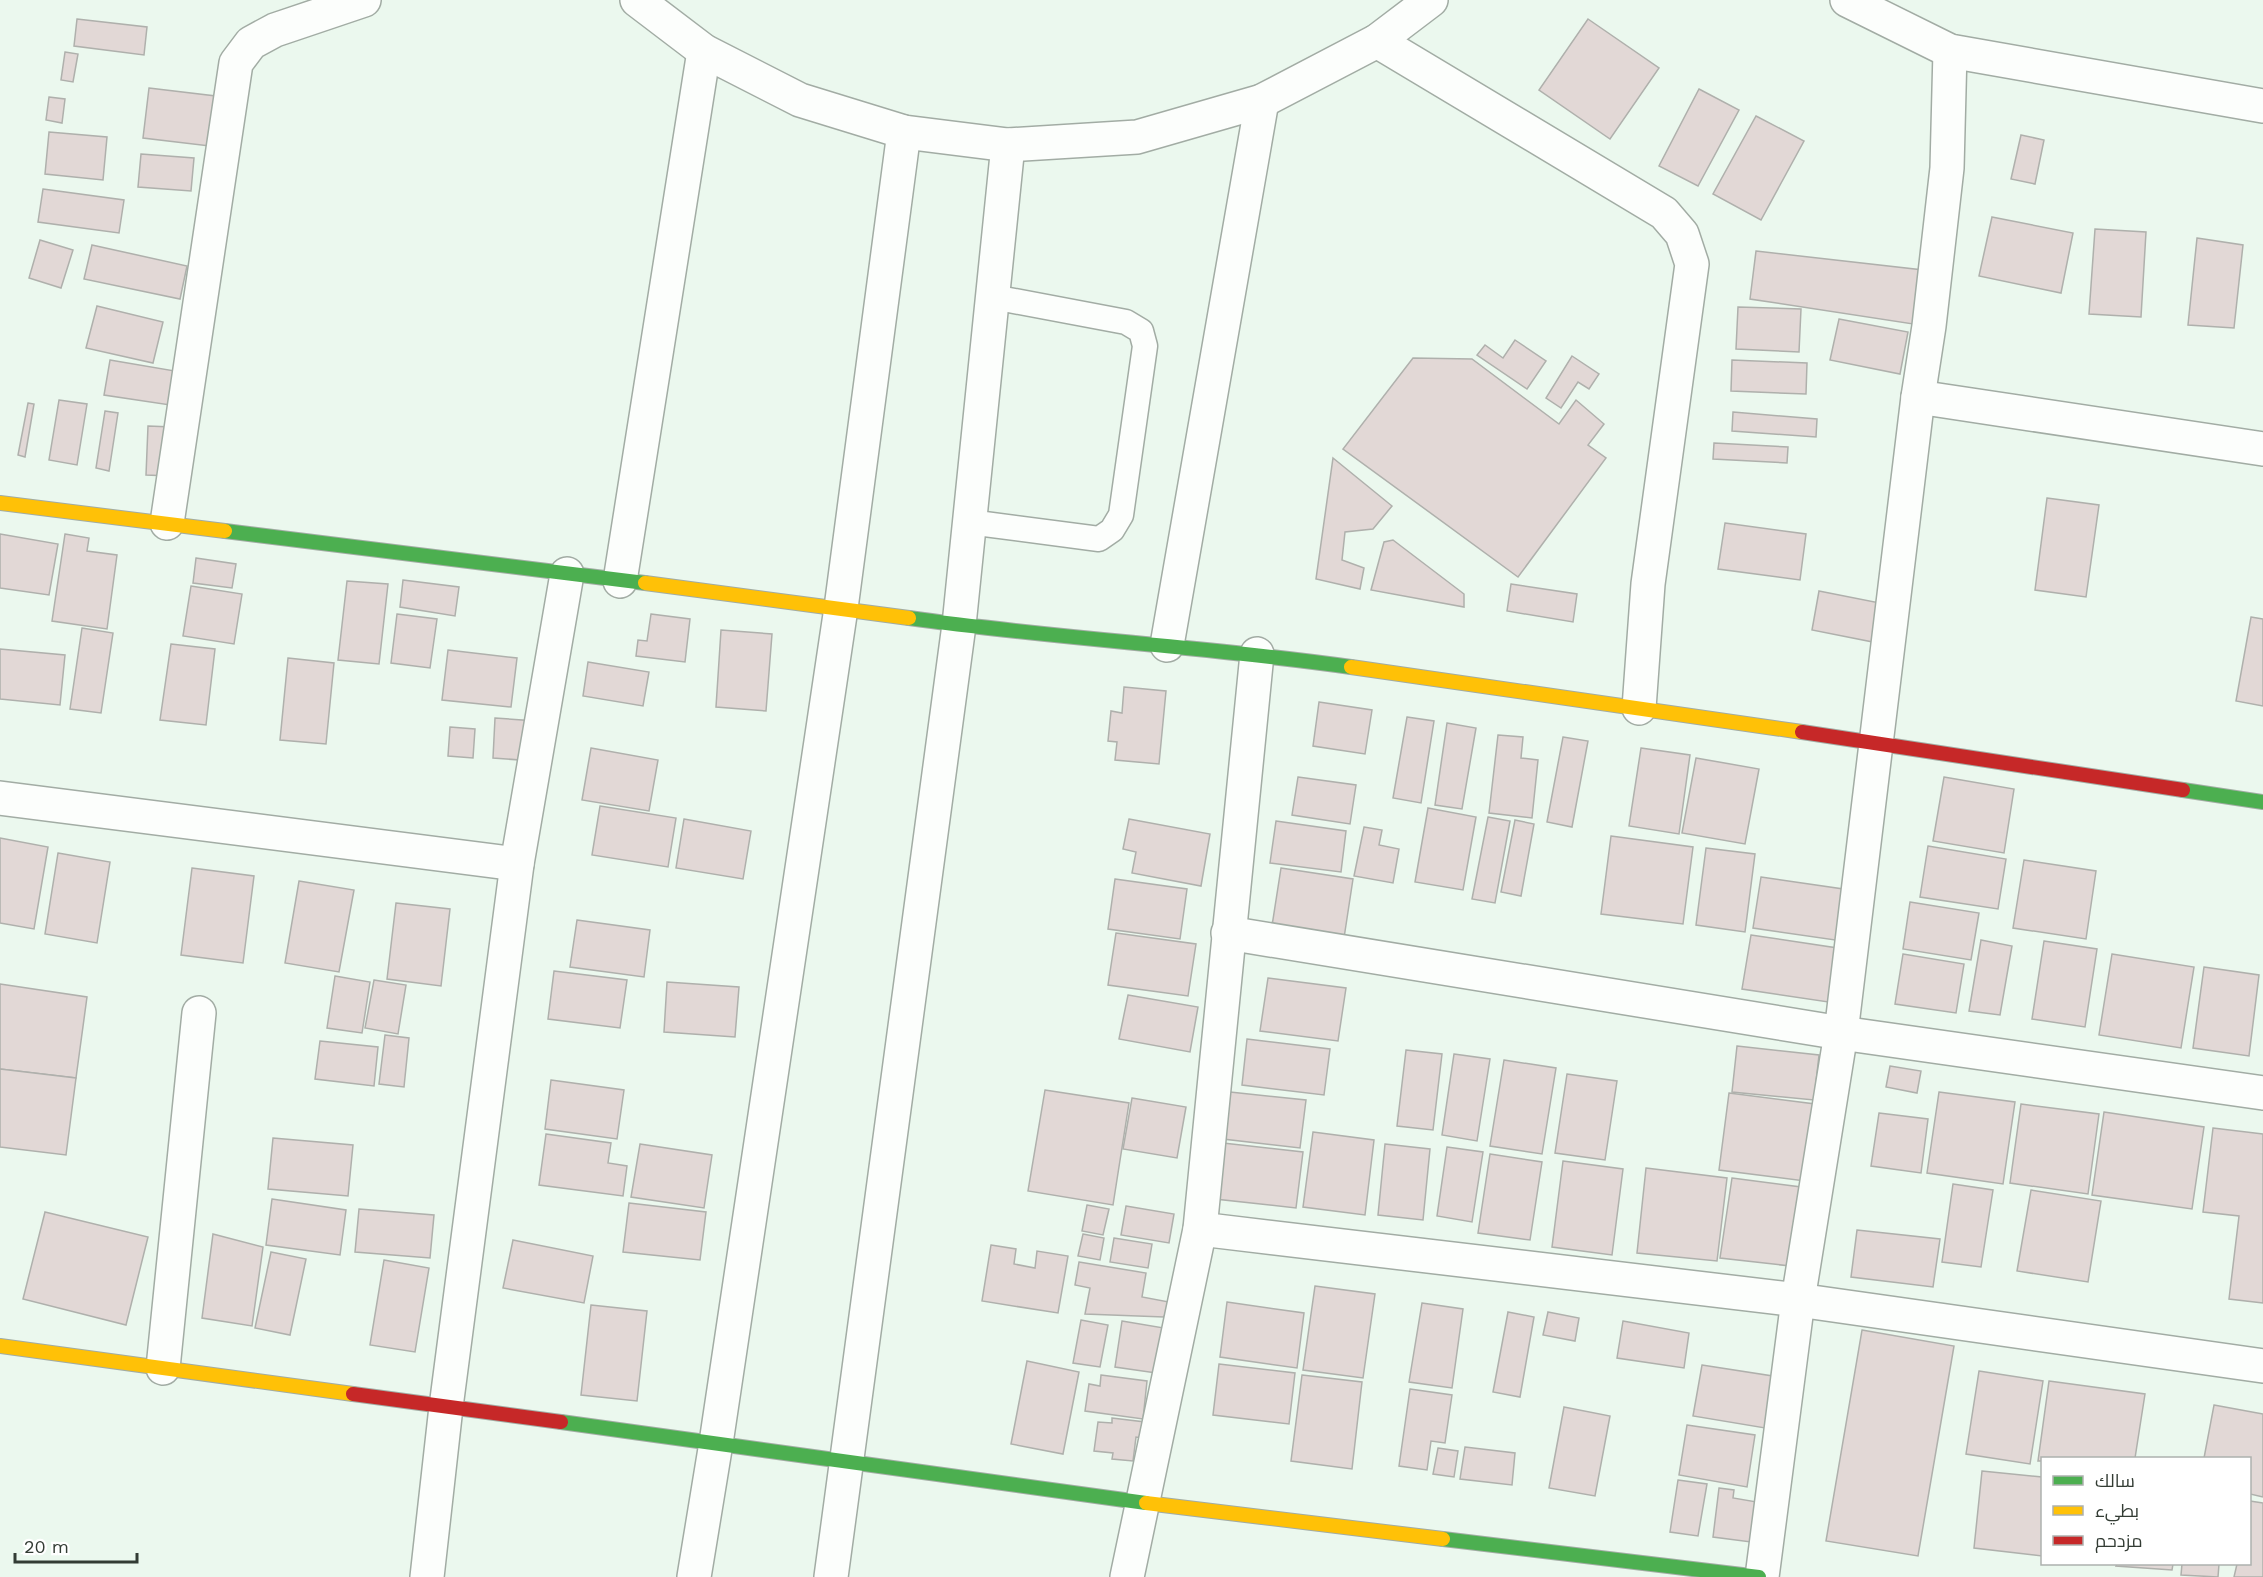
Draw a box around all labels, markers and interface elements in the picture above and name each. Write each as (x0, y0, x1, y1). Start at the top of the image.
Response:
legend (2041, 1457, 2251, 1565)
text: سالك (2095, 1470, 2135, 1491)
text: بطيء (2095, 1500, 2139, 1525)
scale bar (15, 1526, 136, 1564)
text: مزدحم (2095, 1530, 2143, 1553)
text: 20 m (24, 1536, 69, 1557)

